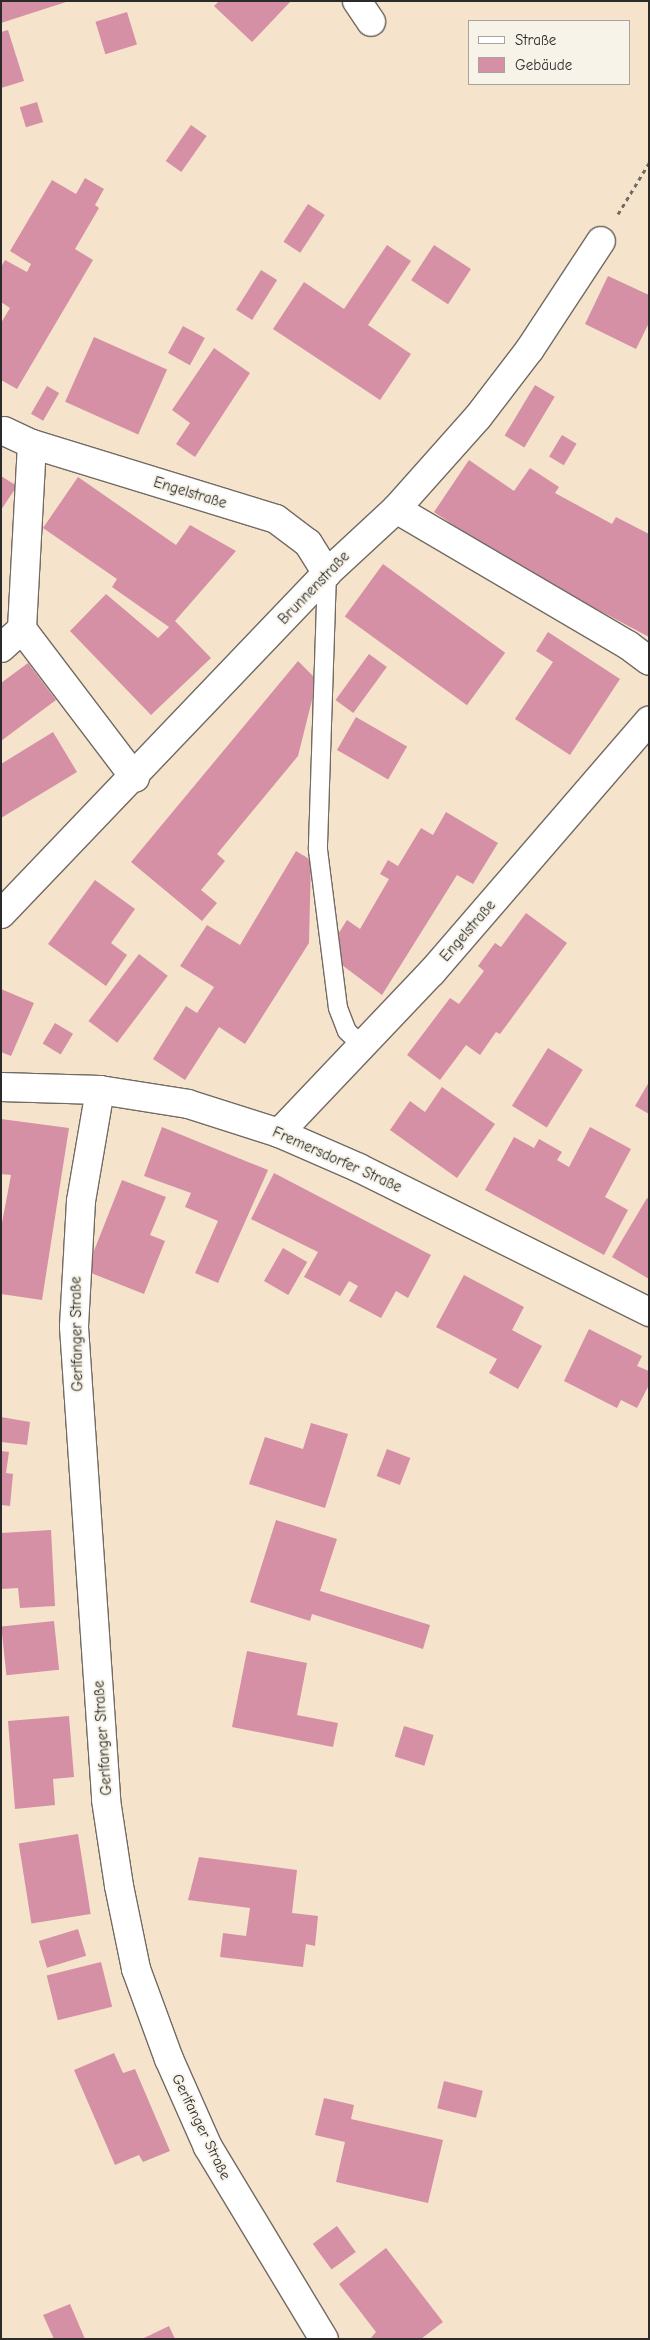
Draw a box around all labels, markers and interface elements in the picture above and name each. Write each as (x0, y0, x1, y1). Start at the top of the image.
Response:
legend (468, 20, 630, 85)
text: Straße (515, 31, 556, 49)
text: Gebäude (515, 56, 572, 74)
street label: Engelstraße (151, 473, 229, 513)
street label: Brunnenstraße (275, 548, 353, 628)
street label: Engelstraße (436, 897, 500, 965)
street label: Fremersdorfer Straße (270, 1123, 404, 1197)
street label: Gerlfanger Straße (67, 1276, 87, 1392)
street label: Gerlfanger Straße (90, 1680, 116, 1796)
street label: Gerlfanger Straße (168, 2071, 234, 2183)

